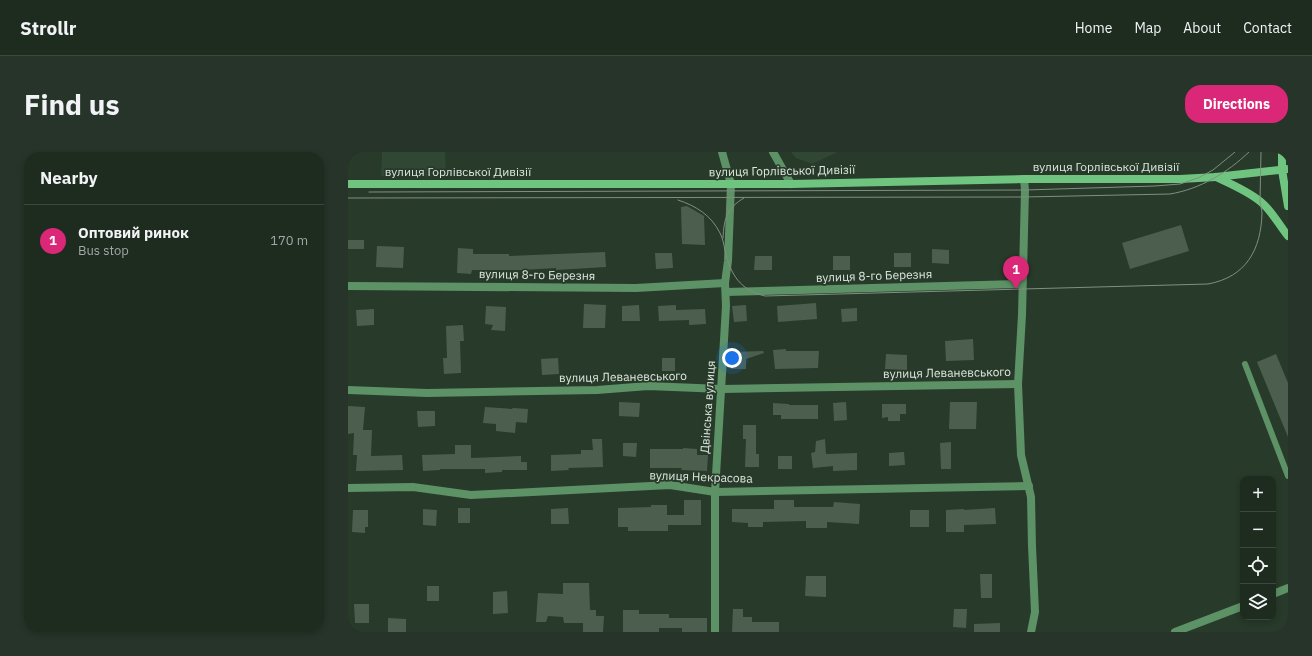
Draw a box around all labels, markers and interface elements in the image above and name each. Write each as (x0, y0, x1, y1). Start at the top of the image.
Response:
text: Strollr (20, 16, 76, 40)
text: Home (1075, 19, 1112, 37)
text: Map (1134, 19, 1161, 37)
text: About (1183, 19, 1221, 37)
text: Contact (1243, 19, 1292, 37)
button: Directions (1185, 85, 1288, 123)
text: Find us (24, 86, 120, 123)
street label: вулиця Горлівської Дивізії (1033, 159, 1180, 174)
street label: вулиця Горлівської Дивізії (709, 162, 856, 179)
street label: вулиця Горлівської Дивізії (385, 164, 532, 179)
text: Nearby (40, 167, 98, 189)
text: Оптовий ринок (78, 223, 189, 242)
text: 1 (49, 232, 57, 249)
text: 170 m (270, 232, 308, 249)
text: Bus stop (78, 242, 129, 259)
pin: 1 (1003, 256, 1029, 289)
street label: вулиця 8-го Березня (479, 266, 595, 283)
street label: вулиця 8-го Березня (816, 266, 932, 285)
your location (722, 348, 742, 368)
street label: Двінська вулиця (697, 360, 718, 454)
street label: вулиця Леваневського (883, 364, 1011, 381)
street label: вулиця Леваневського (559, 368, 687, 385)
street label: вулиця Некрасова (649, 467, 754, 486)
map controls (1240, 476, 1276, 620)
button: + (1240, 476, 1276, 512)
button: − (1240, 512, 1276, 548)
button: locate (1240, 548, 1276, 584)
button: layers (1240, 584, 1276, 620)

